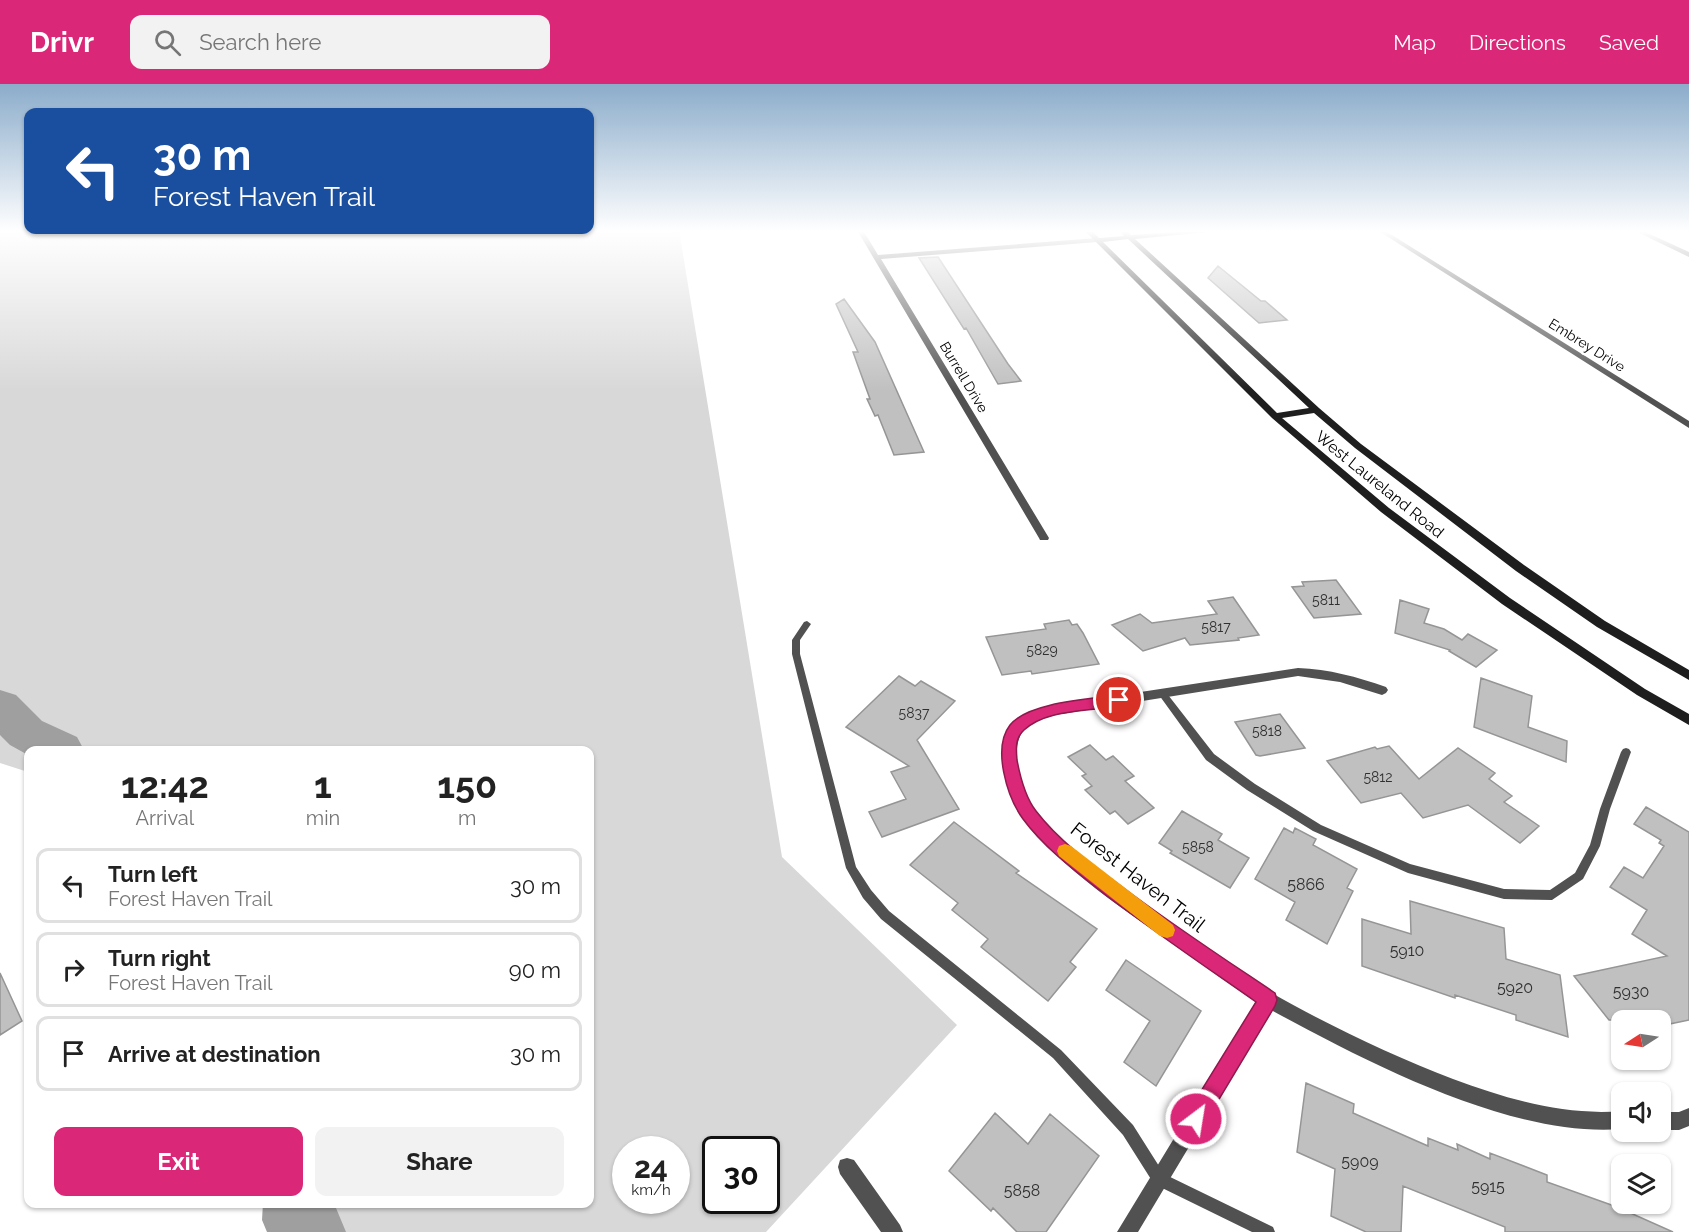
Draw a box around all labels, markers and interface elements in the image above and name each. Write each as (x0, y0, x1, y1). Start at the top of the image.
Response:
search box (130, 15, 550, 69)
text: Drivr (30, 26, 94, 59)
icon: search (151, 26, 184, 59)
text: Search here (199, 29, 321, 55)
text: Map (1393, 30, 1436, 55)
text: Directions (1469, 30, 1566, 55)
text: Saved (1599, 30, 1659, 55)
text: 30 m (153, 131, 251, 180)
icon: left (54, 132, 132, 210)
text: Forest Haven Trail (153, 181, 375, 212)
street label: Embrey Drive (1546, 315, 1628, 375)
street label: Burrell Drive (937, 339, 991, 415)
street label: West Laureland Road (1312, 427, 1448, 542)
house number: 5811 (1312, 592, 1340, 608)
house number: 5817 (1201, 619, 1231, 635)
house number: 5829 (1026, 642, 1058, 658)
pin (1093, 674, 1144, 725)
icon: arrive (1102, 683, 1135, 716)
house number: 5837 (899, 705, 930, 721)
house number: 5818 (1252, 723, 1282, 739)
text: 12:42 (121, 764, 209, 806)
text: 1 (314, 764, 332, 806)
text: 150 (437, 764, 497, 806)
house number: 5812 (1363, 769, 1393, 785)
text: Arrival (136, 806, 194, 830)
text: min (306, 806, 340, 830)
text: m (458, 806, 476, 830)
street label: Forest Haven Trail (1066, 817, 1211, 937)
house number: 5858 (1182, 839, 1214, 855)
text: Turn left (108, 861, 198, 887)
icon: left (57, 869, 90, 902)
text: 30 m (510, 873, 561, 899)
house number: 5866 (1287, 875, 1325, 894)
text: Forest Haven Trail (108, 887, 272, 911)
house number: 5910 (1390, 941, 1424, 960)
text: Turn right (108, 945, 211, 971)
icon: right (57, 953, 90, 986)
text: 90 m (509, 957, 561, 983)
text: Forest Haven Trail (108, 971, 272, 995)
house number: 5920 (1497, 978, 1533, 997)
house number: 5930 (1613, 982, 1649, 1001)
north arrow (1611, 1010, 1671, 1070)
map controls (1611, 1010, 1671, 1214)
icon: arrive (57, 1037, 90, 1070)
text: Arrive at destination (108, 1041, 321, 1067)
text: 30 m (510, 1041, 561, 1067)
button: sound (1611, 1082, 1671, 1142)
position arrow (1164, 1087, 1228, 1151)
button: Exit (54, 1127, 303, 1196)
button: Share (315, 1127, 564, 1196)
speed limit sign: 30 (702, 1136, 780, 1214)
text: 24 (634, 1150, 668, 1185)
house number: 5909 (1341, 1152, 1379, 1171)
button: layers (1611, 1154, 1671, 1214)
house number: 5915 (1471, 1177, 1505, 1196)
text: km/h (631, 1181, 671, 1199)
house number: 5858 (1004, 1181, 1040, 1200)

